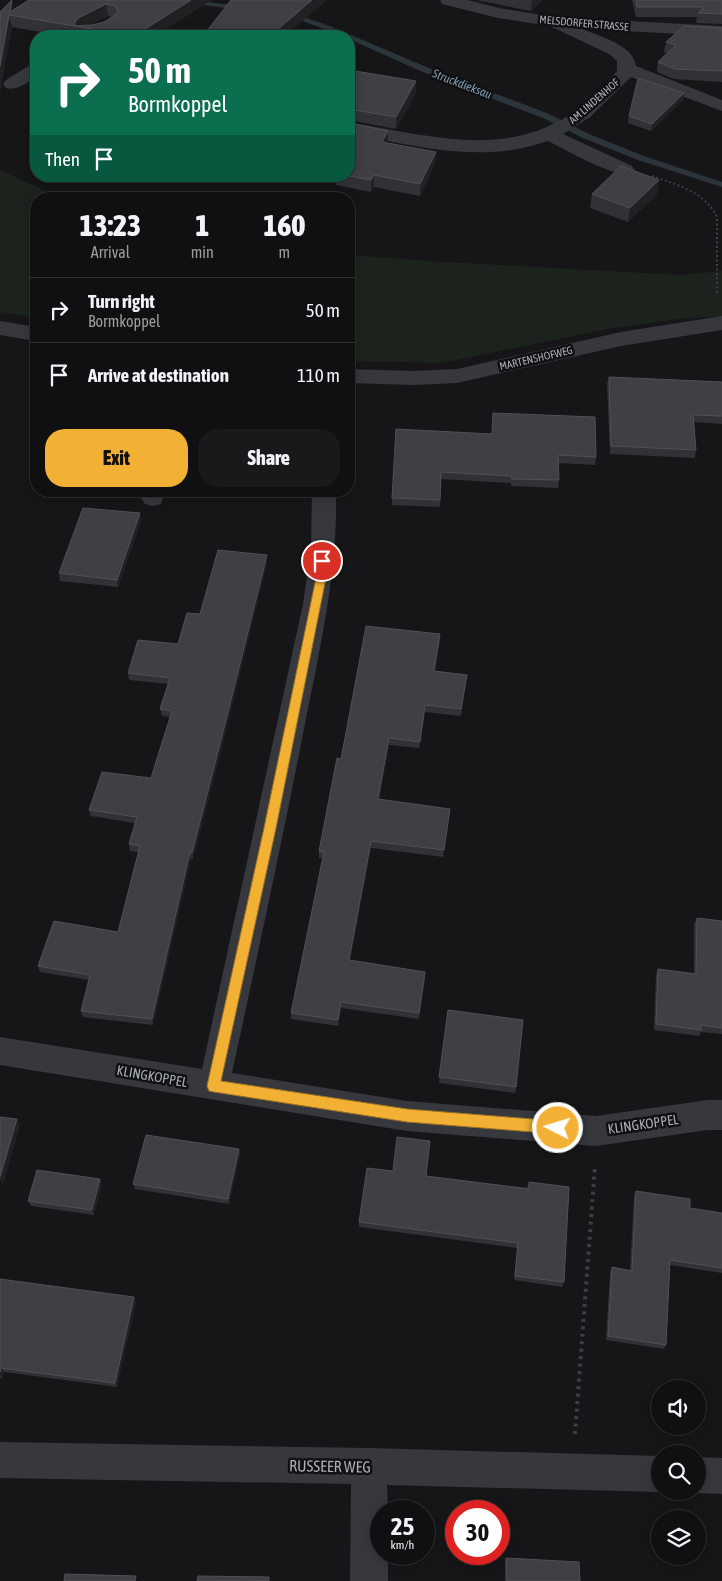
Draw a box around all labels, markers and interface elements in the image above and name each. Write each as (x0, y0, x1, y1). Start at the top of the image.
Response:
street label: MELSDORFER STRASSE (539, 13, 629, 33)
icon: right (45, 50, 110, 115)
text: 50 m (128, 50, 191, 90)
water label: Struckdieksau (430, 66, 494, 102)
street label: AM LINDENHOF (567, 76, 622, 126)
text: Bormkoppel (128, 91, 227, 117)
icon: arrive (90, 145, 118, 173)
text: Then (45, 148, 80, 170)
text: 13:23 (79, 208, 141, 242)
text: 1 (195, 208, 209, 242)
text: 160 (263, 208, 305, 242)
text: Arrival (91, 243, 130, 261)
text: min (191, 243, 214, 261)
text: m (279, 243, 290, 261)
text: Turn right (88, 290, 155, 312)
icon: right (45, 296, 73, 324)
text: 50 m (306, 299, 340, 321)
text: Bormkoppel (88, 312, 160, 330)
street label: MARTENSHOFWEG (498, 344, 574, 372)
icon: arrive (45, 361, 73, 389)
text: Arrive at destination (88, 364, 229, 386)
text: 110 m (297, 364, 340, 386)
button: Exit (45, 429, 188, 487)
button: Share (198, 429, 340, 487)
pin (301, 540, 343, 582)
icon: arrive (308, 547, 336, 575)
street label: KLINGKOPPEL (116, 1062, 189, 1090)
position arrow (531, 1101, 583, 1153)
street label: KLINGKOPPEL (607, 1111, 680, 1137)
map controls (651, 1380, 706, 1565)
button: sound (651, 1380, 706, 1435)
button: search (651, 1445, 706, 1500)
street label: RUSSEER WEG (289, 1456, 371, 1476)
speed limit sign: 30 (445, 1500, 510, 1565)
button: layers (651, 1510, 706, 1565)
text: 25 (391, 1512, 414, 1540)
text: km/h (391, 1538, 414, 1552)

